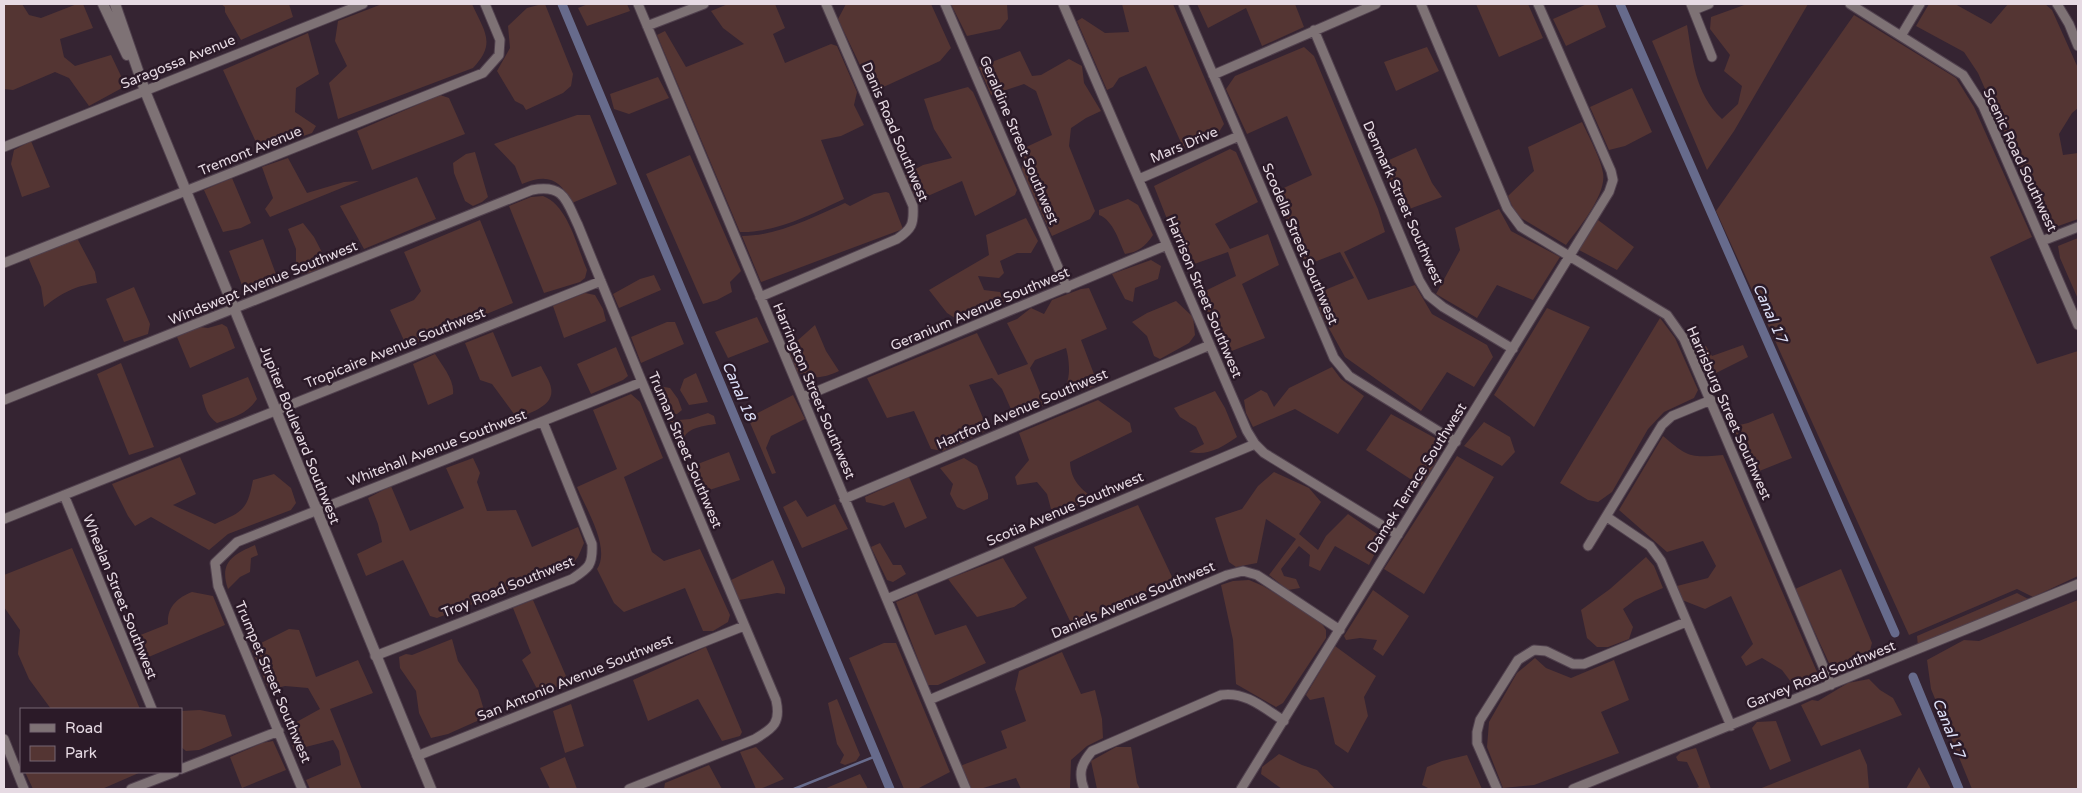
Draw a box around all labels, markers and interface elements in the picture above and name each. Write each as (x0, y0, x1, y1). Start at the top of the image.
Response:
street label: Saragossa Avenue (118, 31, 238, 93)
street label: Geraldine Street Southwest (976, 53, 1063, 228)
street label: Danis Road Southwest (858, 60, 932, 205)
street label: Scenic Road Southwest (1979, 86, 2061, 235)
street label: Denmark Street Southwest (1359, 118, 1447, 288)
street label: Tremont Avenue (196, 123, 304, 179)
street label: Mars Drive (1148, 123, 1220, 167)
street label: Scodella Street Southwest (1258, 161, 1342, 328)
street label: Harrison Street Southwest (1162, 214, 1246, 381)
street label: Windswept Avenue Southwest (166, 237, 361, 329)
street label: Geranium Avenue Southwest (888, 263, 1073, 355)
water label: Canal 17 (1749, 281, 1792, 348)
street label: Harrington Street Southwest (769, 300, 859, 482)
street label: Tropicaire Avenue Southwest (302, 304, 488, 392)
street label: Harrisburg Street Southwest (1683, 324, 1775, 503)
street label: Jupiter Boulevard Southwest (256, 343, 344, 527)
water label: Canal 18 (718, 359, 760, 425)
street label: Hartford Avenue Southwest (934, 365, 1111, 453)
street label: Truman Street Southwest (644, 369, 726, 531)
street label: Damek Terrace Southwest (1364, 399, 1471, 556)
street label: Whitehall Avenue Southwest (345, 406, 530, 490)
street label: Scotia Avenue Southwest (984, 468, 1147, 550)
street label: Whealan Street Southwest (79, 512, 161, 682)
street label: Troy Road Southwest (439, 552, 577, 621)
street label: Daniels Avenue Southwest (1049, 558, 1218, 642)
street label: Trumpet Street Southwest (231, 599, 315, 766)
street label: San Antonio Avenue Southwest (475, 631, 676, 725)
street label: Garvey Road Southwest (1744, 637, 1899, 713)
water label: Canal 17 (1929, 695, 1970, 763)
legend (20, 708, 182, 773)
text: Road (65, 719, 103, 737)
text: Park (65, 744, 97, 762)

